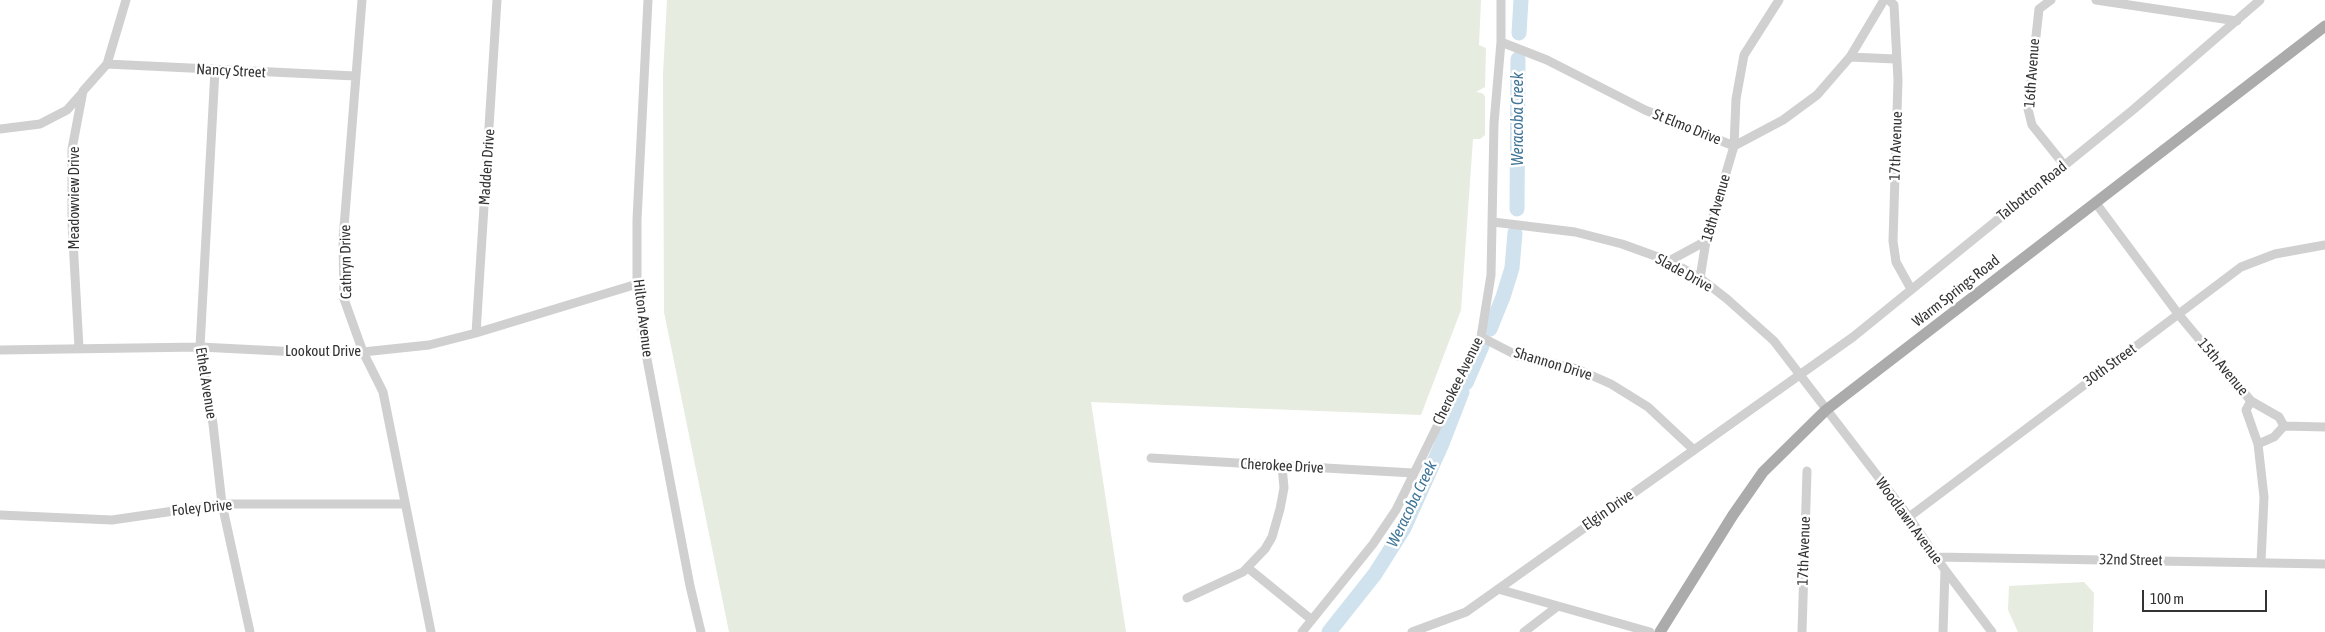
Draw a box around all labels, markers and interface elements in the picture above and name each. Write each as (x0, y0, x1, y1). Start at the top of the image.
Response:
street label: 16th Avenue (2021, 38, 2043, 108)
street label: Nancy Street (196, 60, 266, 82)
water label: Weracoba Creek (1508, 72, 1528, 166)
street label: St Elmo Drive (1650, 105, 1724, 149)
street label: 17th Avenue (1886, 111, 1906, 181)
street label: Madden Drive (475, 128, 499, 206)
street label: Meadowview Drive (65, 146, 83, 250)
street label: Talbotton Road (1994, 158, 2070, 224)
street label: 18th Avenue (1698, 172, 1734, 244)
street label: Cathryn Drive (336, 225, 356, 299)
street label: Slade Drive (1652, 250, 1716, 296)
street label: Warm Springs Road (1909, 251, 2003, 331)
street label: Hilton Avenue (629, 278, 657, 358)
street label: Cherokee Avenue (1429, 334, 1487, 428)
street label: 15th Avenue (2194, 335, 2252, 399)
street label: 30th Street (2080, 340, 2140, 390)
street label: Lookout Drive (285, 342, 361, 360)
street label: Shannon Drive (1512, 344, 1594, 384)
street label: Ethel Avenue (191, 346, 221, 420)
street label: Cherokee Drive (1240, 455, 1324, 477)
water label: Weracoba Creek (1383, 458, 1441, 550)
street label: Woodlawn Avenue (1872, 474, 1946, 568)
street label: Elgin Drive (1579, 486, 1637, 534)
street label: Foley Drive (171, 496, 233, 520)
street label: 17th Avenue (1794, 516, 1814, 586)
street label: 32nd Street (2099, 550, 2163, 570)
scale bar (2145, 580, 2270, 612)
text: 100 m (2150, 590, 2184, 607)

